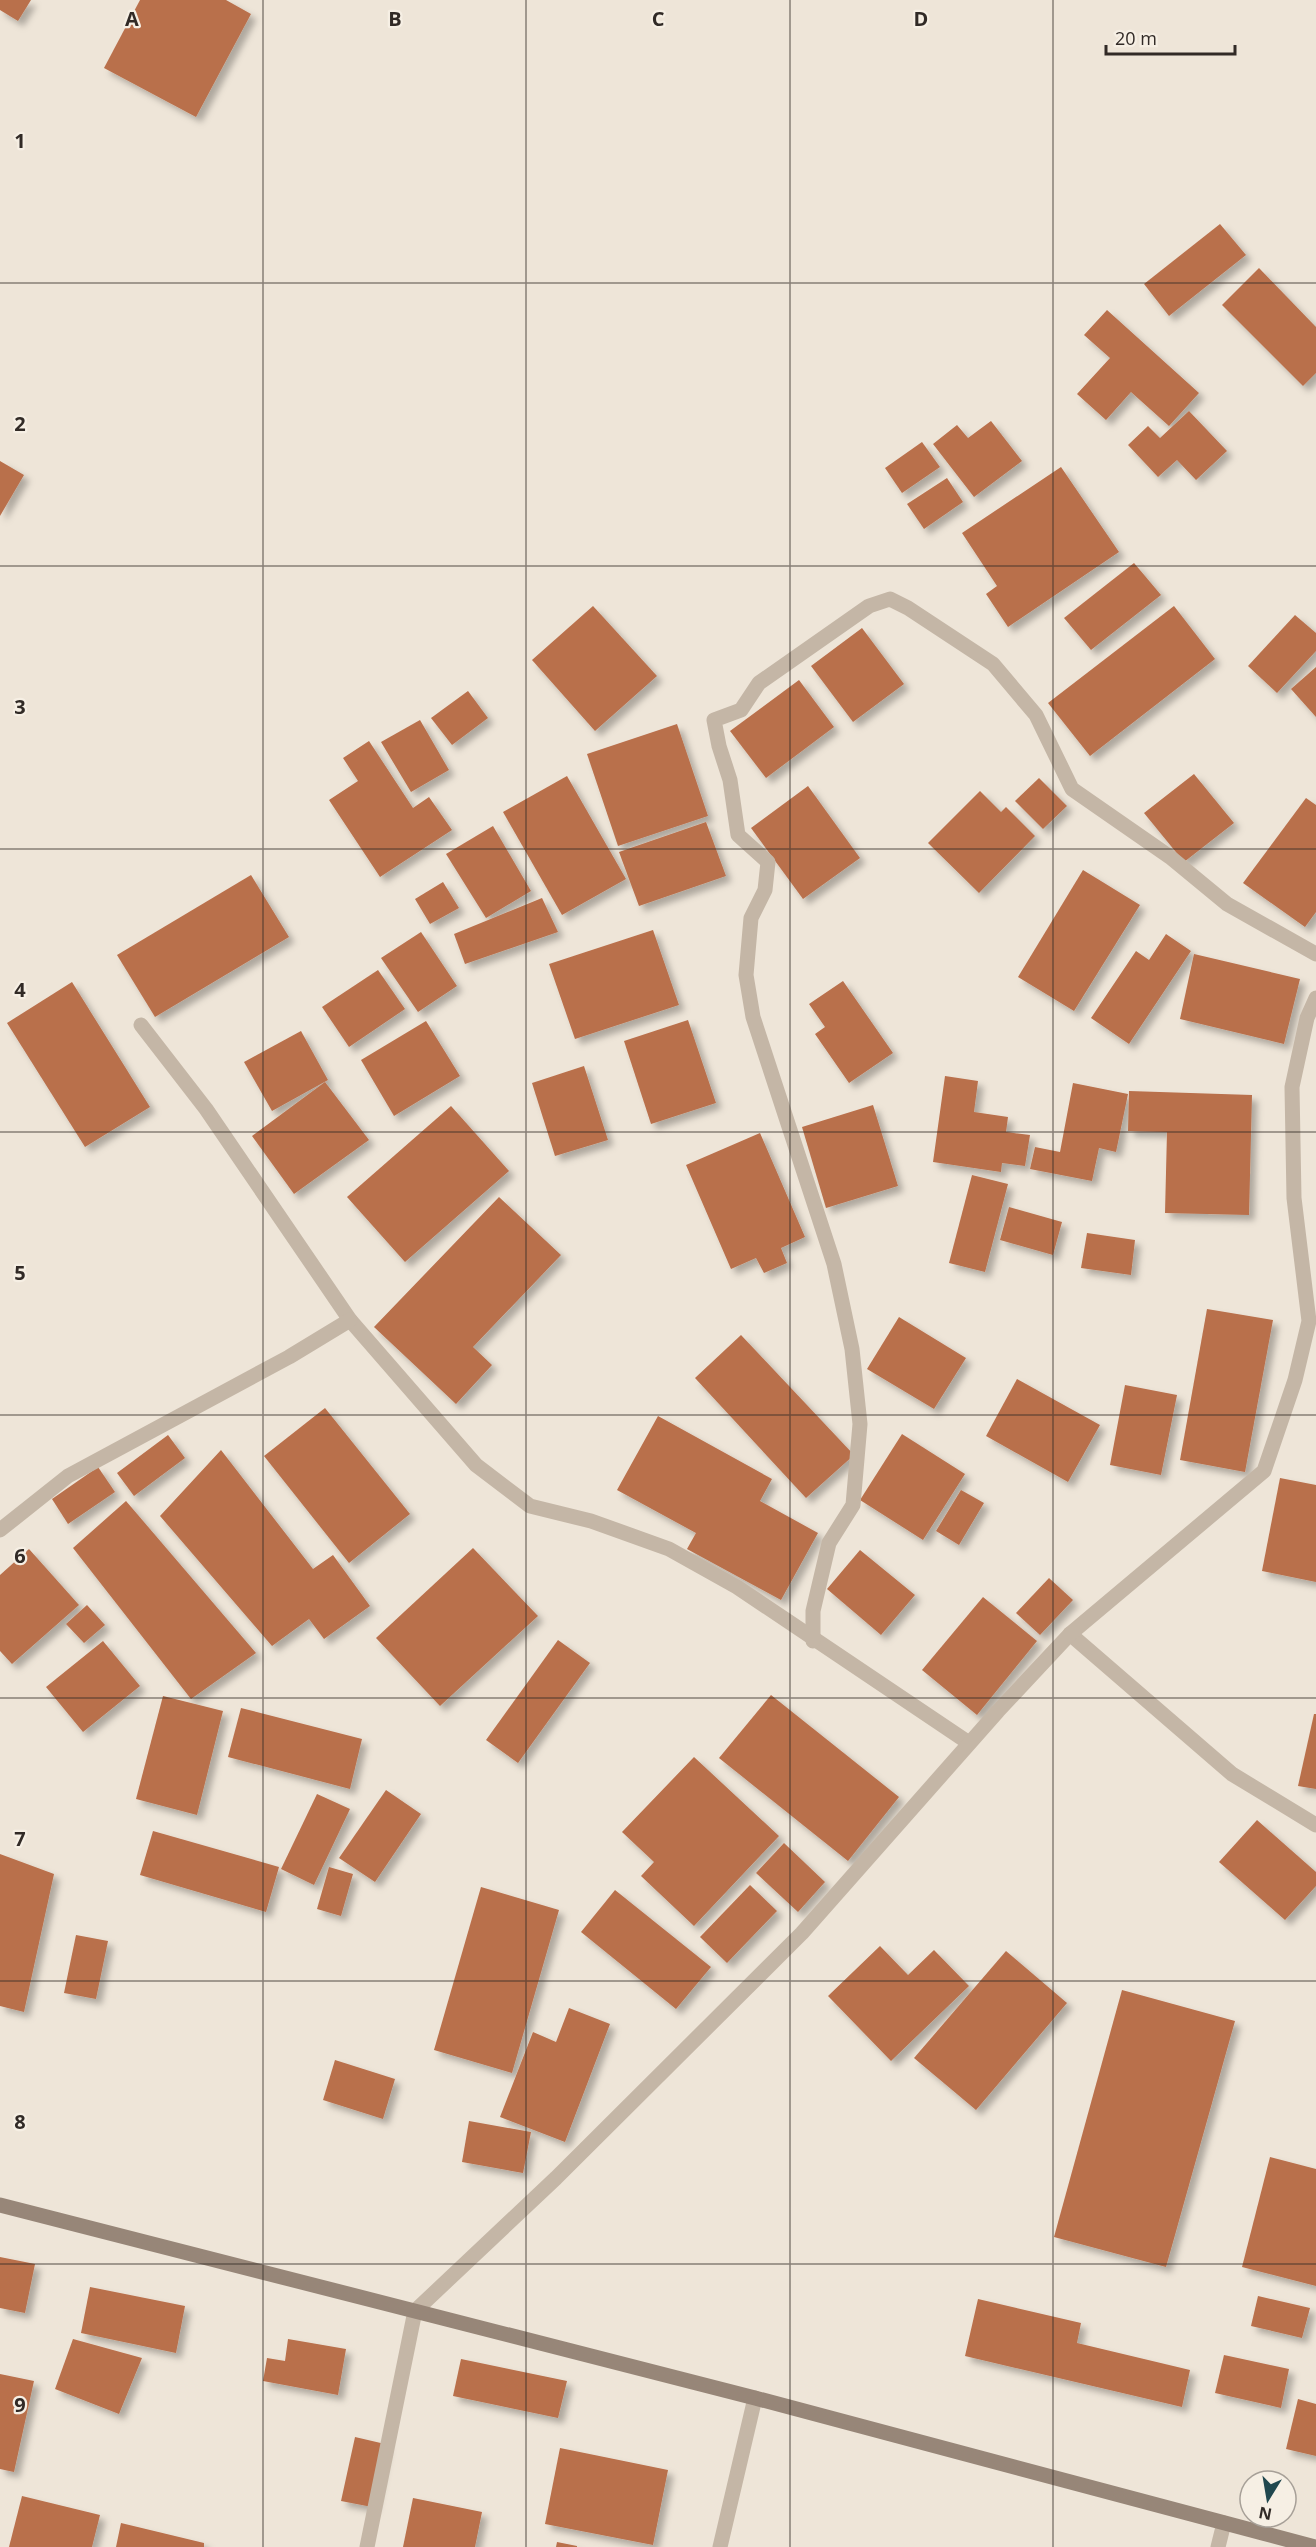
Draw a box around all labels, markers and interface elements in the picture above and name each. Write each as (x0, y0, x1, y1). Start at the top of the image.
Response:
text: A (125, 5, 139, 32)
text: B (388, 5, 402, 32)
text: C (652, 5, 665, 32)
text: D (914, 5, 928, 32)
scale bar (1106, 18, 1235, 56)
text: 20 m (1115, 26, 1157, 50)
text: 1 (14, 127, 26, 154)
text: 2 (14, 410, 26, 437)
text: 3 (14, 693, 26, 720)
text: 4 (14, 976, 26, 1003)
text: 5 (14, 1259, 26, 1286)
text: 6 (14, 1542, 26, 1569)
text: 7 (14, 1825, 26, 1852)
text: 8 (14, 2108, 26, 2135)
text: 9 (14, 2391, 26, 2418)
north arrow (1238, 2469, 1298, 2529)
text: N (1257, 2502, 1274, 2526)

